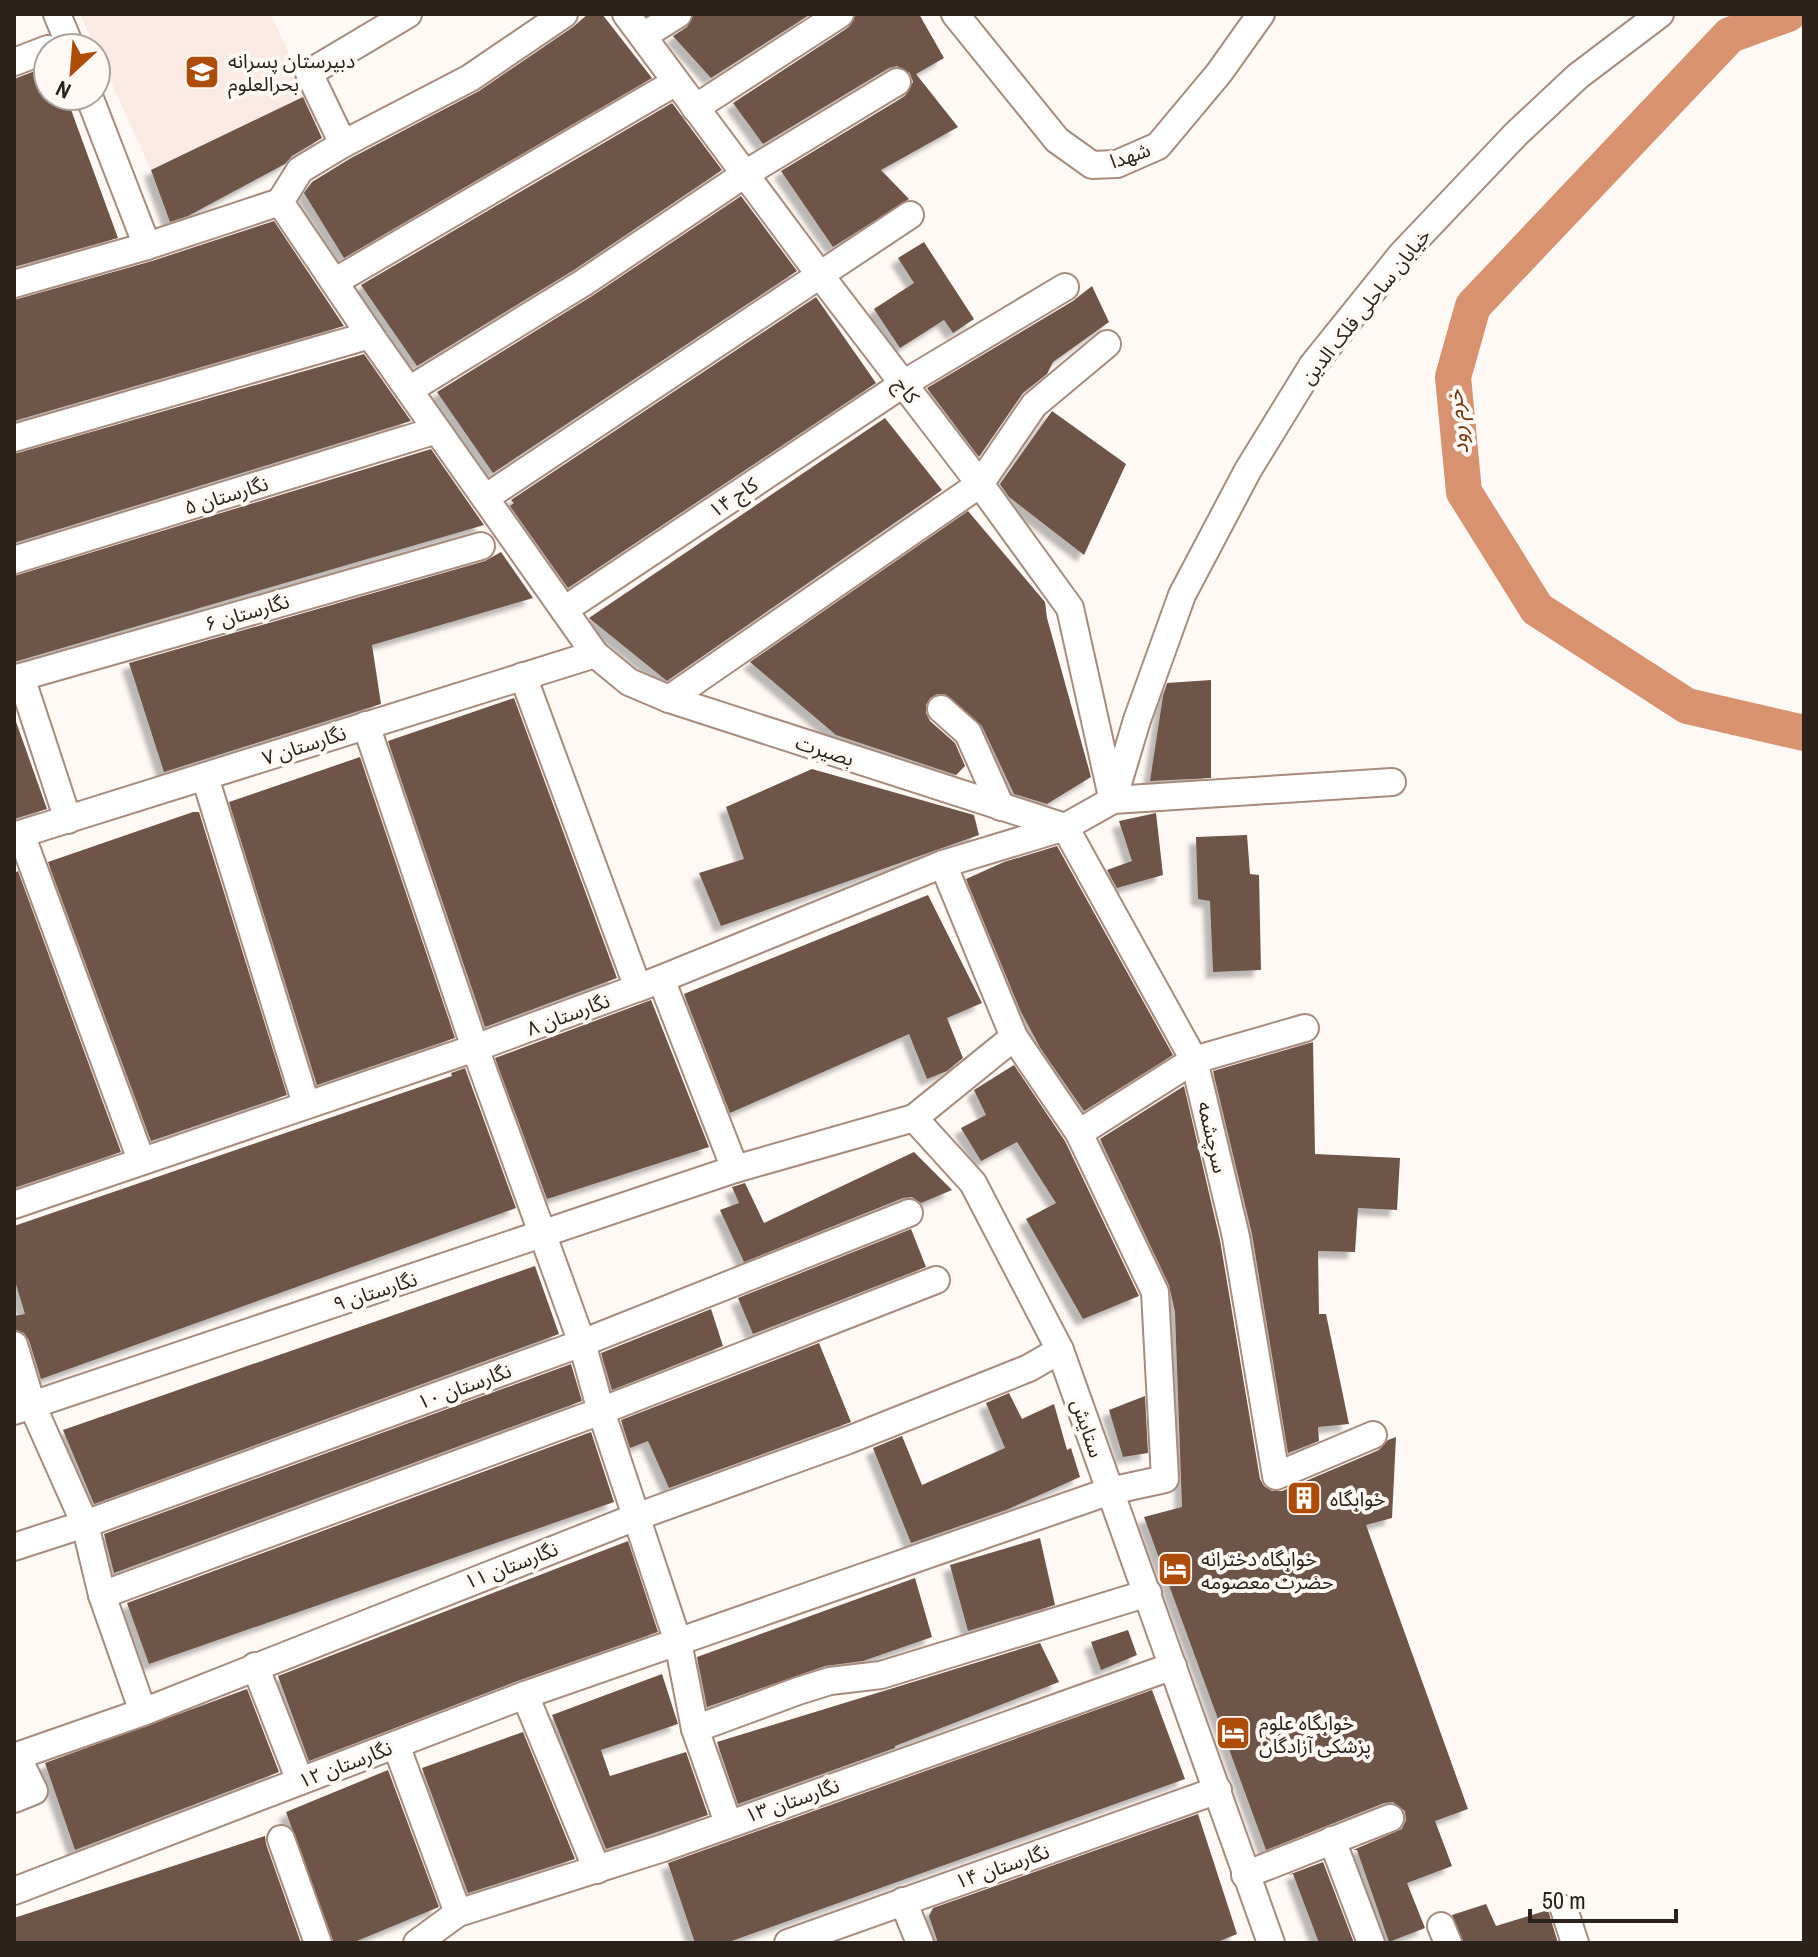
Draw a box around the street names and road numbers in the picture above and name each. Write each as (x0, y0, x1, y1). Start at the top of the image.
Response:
street label: شهدا (1106, 136, 1154, 174)
street label: خیابان ساحلی فلک الدین (1294, 222, 1436, 390)
street label: کاج (887, 371, 926, 411)
street label: نگارستان ۵ (181, 469, 271, 521)
street label: کاج ۱۴ (703, 470, 765, 525)
street label: نگارستان ۶ (202, 587, 292, 637)
street label: نگارستان ۷ (259, 719, 349, 771)
street label: بصیرت (792, 728, 858, 772)
street label: نگارستان ۸ (523, 986, 613, 1042)
street label: سرچشمه (1192, 1098, 1234, 1176)
street label: نگارستان ۹ (330, 1265, 420, 1317)
street label: نگارستان ۱۰ (413, 1357, 515, 1415)
street label: ستایش (1065, 1395, 1111, 1461)
street label: نگارستان ۱۱ (460, 1535, 562, 1595)
street label: نگارستان ۱۲ (294, 1734, 396, 1794)
street label: نگارستان ۱۳ (741, 1771, 843, 1829)
street label: نگارستان ۱۴ (951, 1837, 1053, 1895)

